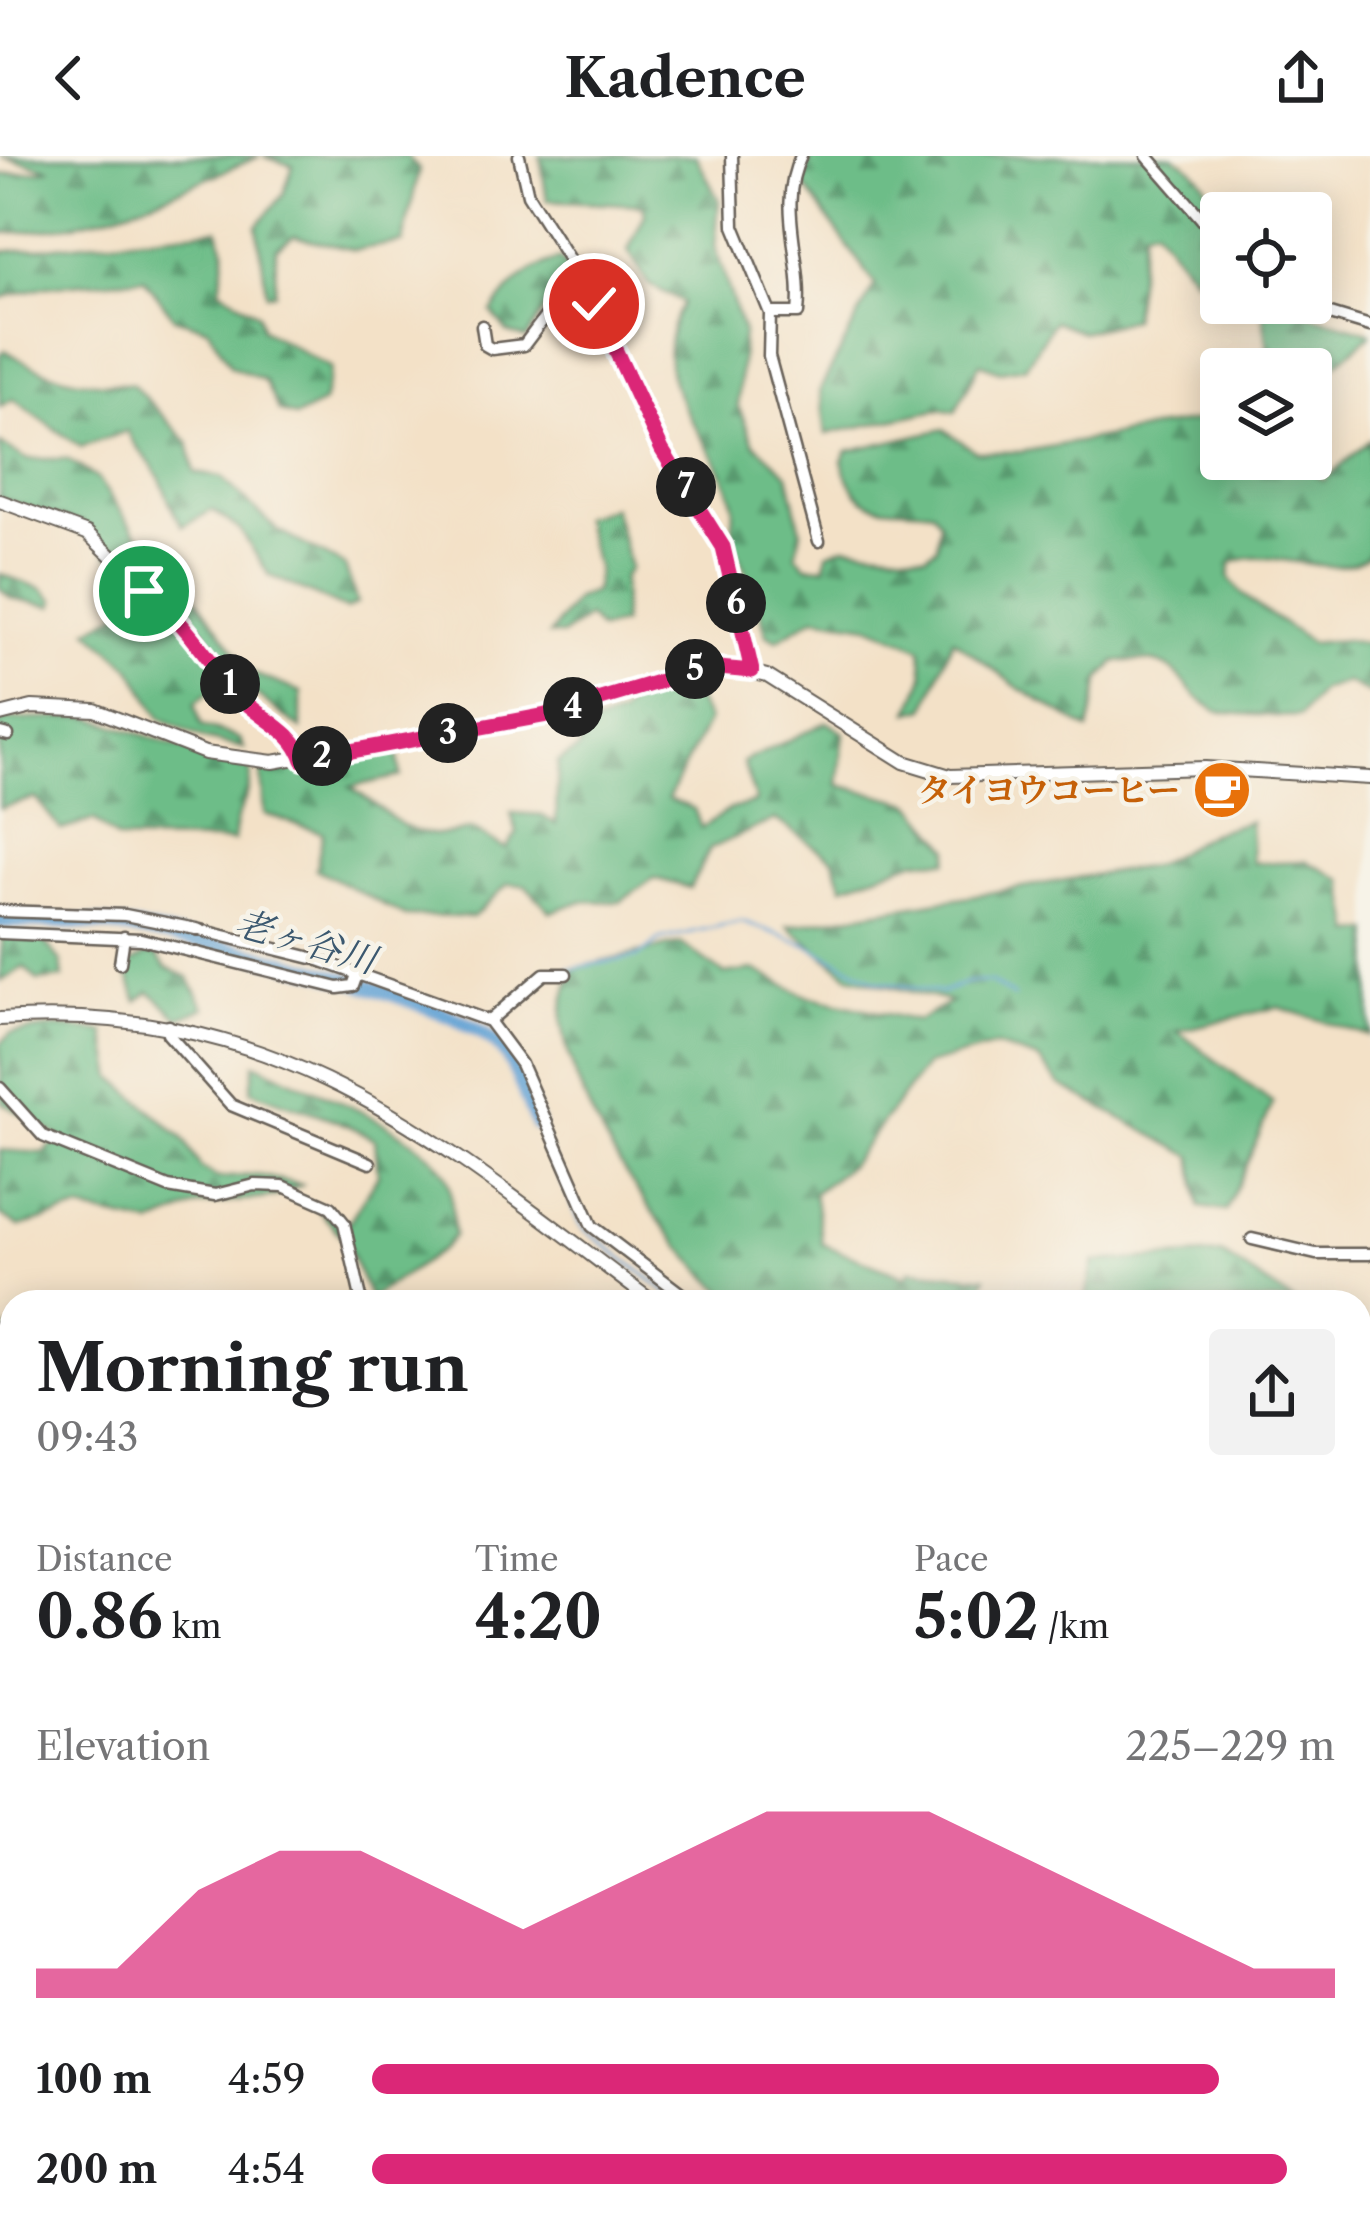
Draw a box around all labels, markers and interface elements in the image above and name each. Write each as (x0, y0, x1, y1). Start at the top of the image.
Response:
icon: back (36, 45, 102, 111)
text: Kadence (564, 45, 806, 111)
icon: share (1268, 45, 1334, 111)
map controls (1200, 192, 1332, 480)
button: locate (1200, 192, 1332, 324)
pin (543, 253, 645, 355)
icon: check (561, 271, 627, 337)
button: layers (1200, 348, 1332, 480)
pin: 7 (656, 457, 716, 517)
text: 7 (677, 466, 695, 507)
pin (93, 540, 195, 642)
icon: arrive (111, 558, 177, 624)
pin: 6 (706, 573, 766, 633)
text: 6 (726, 582, 746, 623)
pin: 5 (665, 639, 725, 699)
text: 5 (686, 648, 704, 689)
pin: 1 (200, 654, 260, 714)
text: 1 (223, 663, 237, 704)
pin: 4 (543, 677, 603, 737)
text: 4 (563, 686, 583, 727)
pin: 3 (418, 703, 478, 763)
text: 3 (439, 712, 457, 753)
pin: 2 (292, 726, 352, 786)
text: 2 (312, 735, 332, 776)
cafe icon: タイヨウコーヒー (1191, 759, 1253, 821)
place label: タイヨウコーヒー (918, 770, 1180, 811)
water label: 老ヶ谷川 (231, 900, 385, 983)
text: Morning run (36, 1327, 469, 1408)
button: share (1209, 1329, 1335, 1455)
text: 09:43 (36, 1413, 139, 1461)
text: Distance (36, 1539, 173, 1580)
text: Time (475, 1539, 558, 1580)
text: Pace (914, 1539, 989, 1580)
text: 0.86 (36, 1580, 163, 1654)
text: 4:20 (475, 1580, 602, 1654)
text: 5:02 (914, 1580, 1039, 1654)
text: km (163, 1606, 222, 1647)
text: /km (1039, 1606, 1109, 1647)
text: Elevation (36, 1722, 210, 1770)
text: 225–229 m (1126, 1722, 1335, 1770)
text: 100 m (36, 2055, 152, 2103)
text: 4:59 (228, 2055, 306, 2103)
text: 200 m (36, 2145, 157, 2193)
text: 4:54 (228, 2145, 305, 2193)

